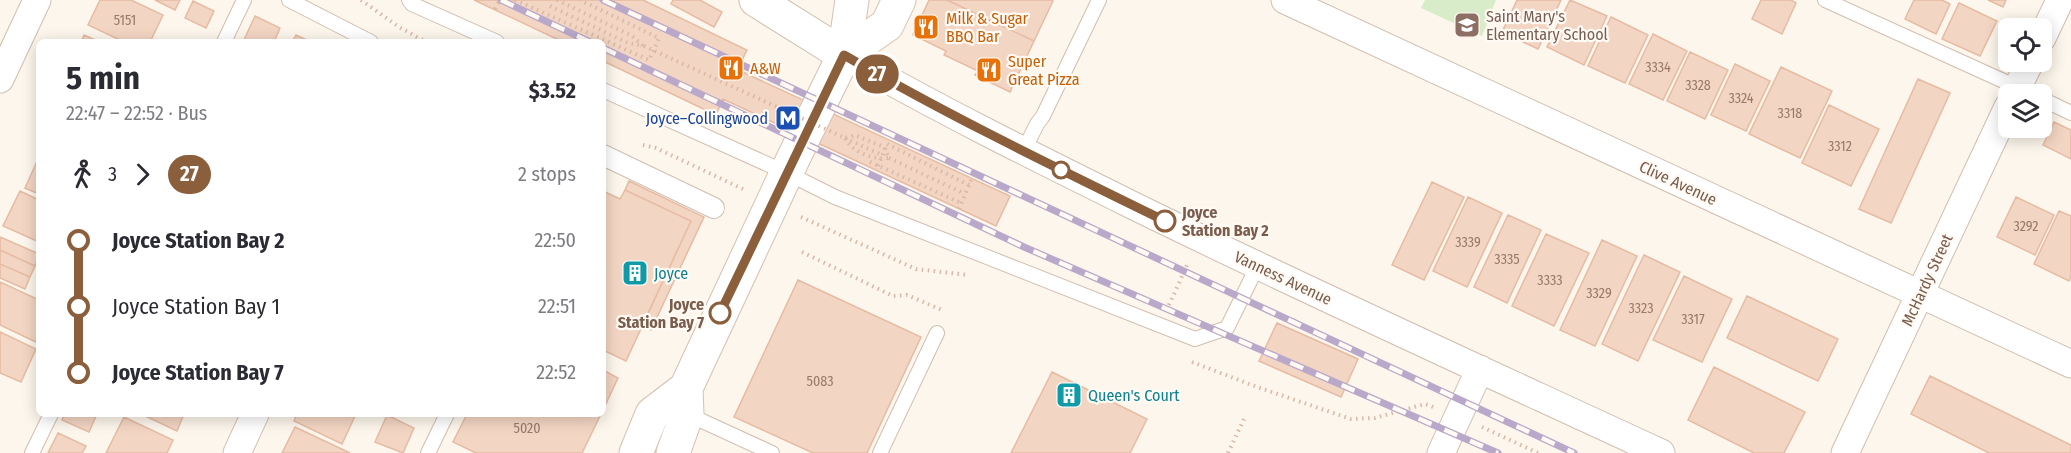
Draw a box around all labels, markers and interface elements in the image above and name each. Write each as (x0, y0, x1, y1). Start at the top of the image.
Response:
place label: Saint Mary's Elementary School (1486, 7, 1608, 44)
place label: Milk & Sugar BBQ Bar (946, 9, 1029, 46)
school or university icon: Saint Mary's Elementary School (1452, 10, 1482, 40)
house number: 5151 (114, 12, 136, 29)
restaurant icon: Milk & Sugar BBQ Bar (911, 12, 941, 42)
map controls (1998, 18, 2052, 138)
button: locate (1998, 18, 2052, 72)
place label: Super Great Pizza (1008, 52, 1080, 89)
restaurant icon: A&W (716, 53, 746, 83)
line badge: 27 (850, 54, 904, 94)
restaurant icon: Super Great Pizza (974, 55, 1004, 85)
text: 5 min (66, 58, 140, 98)
place label: A&W (750, 59, 781, 78)
house number: 3334 (1645, 59, 1671, 76)
text: 27 (868, 61, 886, 87)
text: $3.52 (529, 77, 576, 104)
house number: 3328 (1685, 77, 1711, 94)
button: layers (1998, 84, 2052, 138)
house number: 3324 (1728, 90, 1754, 107)
text: 22:47 – 22:52 · Bus (66, 101, 207, 125)
metro station icon: Joyce–Collingwood (773, 103, 803, 133)
house number: 3318 (1778, 105, 1802, 122)
place label: Joyce–Collingwood (646, 109, 768, 128)
house number: 3312 (1828, 138, 1852, 155)
street label: Clive Avenue (1636, 157, 1720, 209)
icon: walk (66, 158, 99, 191)
icon: forward (126, 158, 159, 191)
text: 27 (180, 161, 199, 187)
unlabelled marker (1052, 161, 1070, 179)
text: 3 (108, 162, 117, 186)
text: 2 stops (518, 162, 576, 186)
place label: Joyce Station Bay 2 (1181, 203, 1269, 240)
marker: Joyce Station Bay 2 (1154, 210, 1176, 232)
house number: 3292 (2013, 218, 2039, 235)
text: Joyce Station Bay 2 (112, 227, 284, 254)
text: 22:50 (534, 228, 576, 252)
street label: McHardy Street (1897, 230, 1957, 329)
house number: 3339 (1455, 234, 1481, 251)
street label: Vanness Avenue (1231, 247, 1335, 309)
house number: 3335 (1494, 251, 1520, 268)
building icon: Joyce (620, 258, 650, 288)
place label: Joyce (654, 264, 688, 283)
house number: 3333 (1537, 272, 1563, 289)
house number: 3329 (1586, 285, 1612, 302)
text: Joyce Station Bay 1 (112, 293, 280, 320)
text: 22:51 (538, 294, 576, 318)
place label: Joyce Station Bay 7 (618, 295, 704, 332)
house number: 3323 (1629, 300, 1653, 317)
marker: Joyce Station Bay 7 (709, 302, 731, 324)
house number: 3317 (1681, 311, 1705, 328)
text: Joyce Station Bay 7 (112, 359, 284, 386)
text: 22:52 (536, 360, 576, 384)
house number: 5083 (806, 373, 834, 390)
building icon: Queen's Court (1054, 380, 1084, 410)
place label: Queen's Court (1088, 386, 1180, 405)
house number: 5020 (513, 420, 541, 437)

